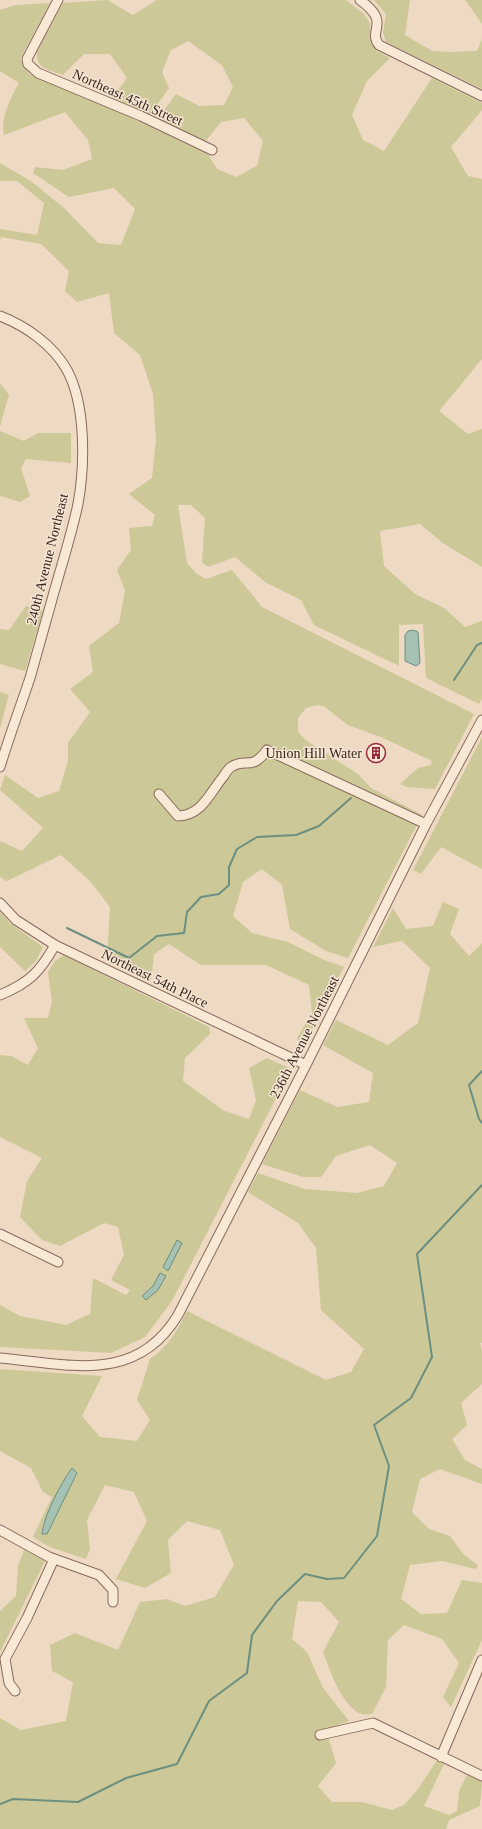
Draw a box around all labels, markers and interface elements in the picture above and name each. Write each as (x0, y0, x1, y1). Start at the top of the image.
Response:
street label: Northeast 45th Street (70, 66, 185, 129)
street label: 240th Avenue Northeast (24, 492, 71, 626)
building icon: Union Hill Water (365, 742, 387, 764)
place label: Union Hill Water (265, 746, 362, 761)
street label: Northeast 54th Place (99, 946, 210, 1011)
street label: 236th Avenue Northeast (267, 974, 342, 1101)

